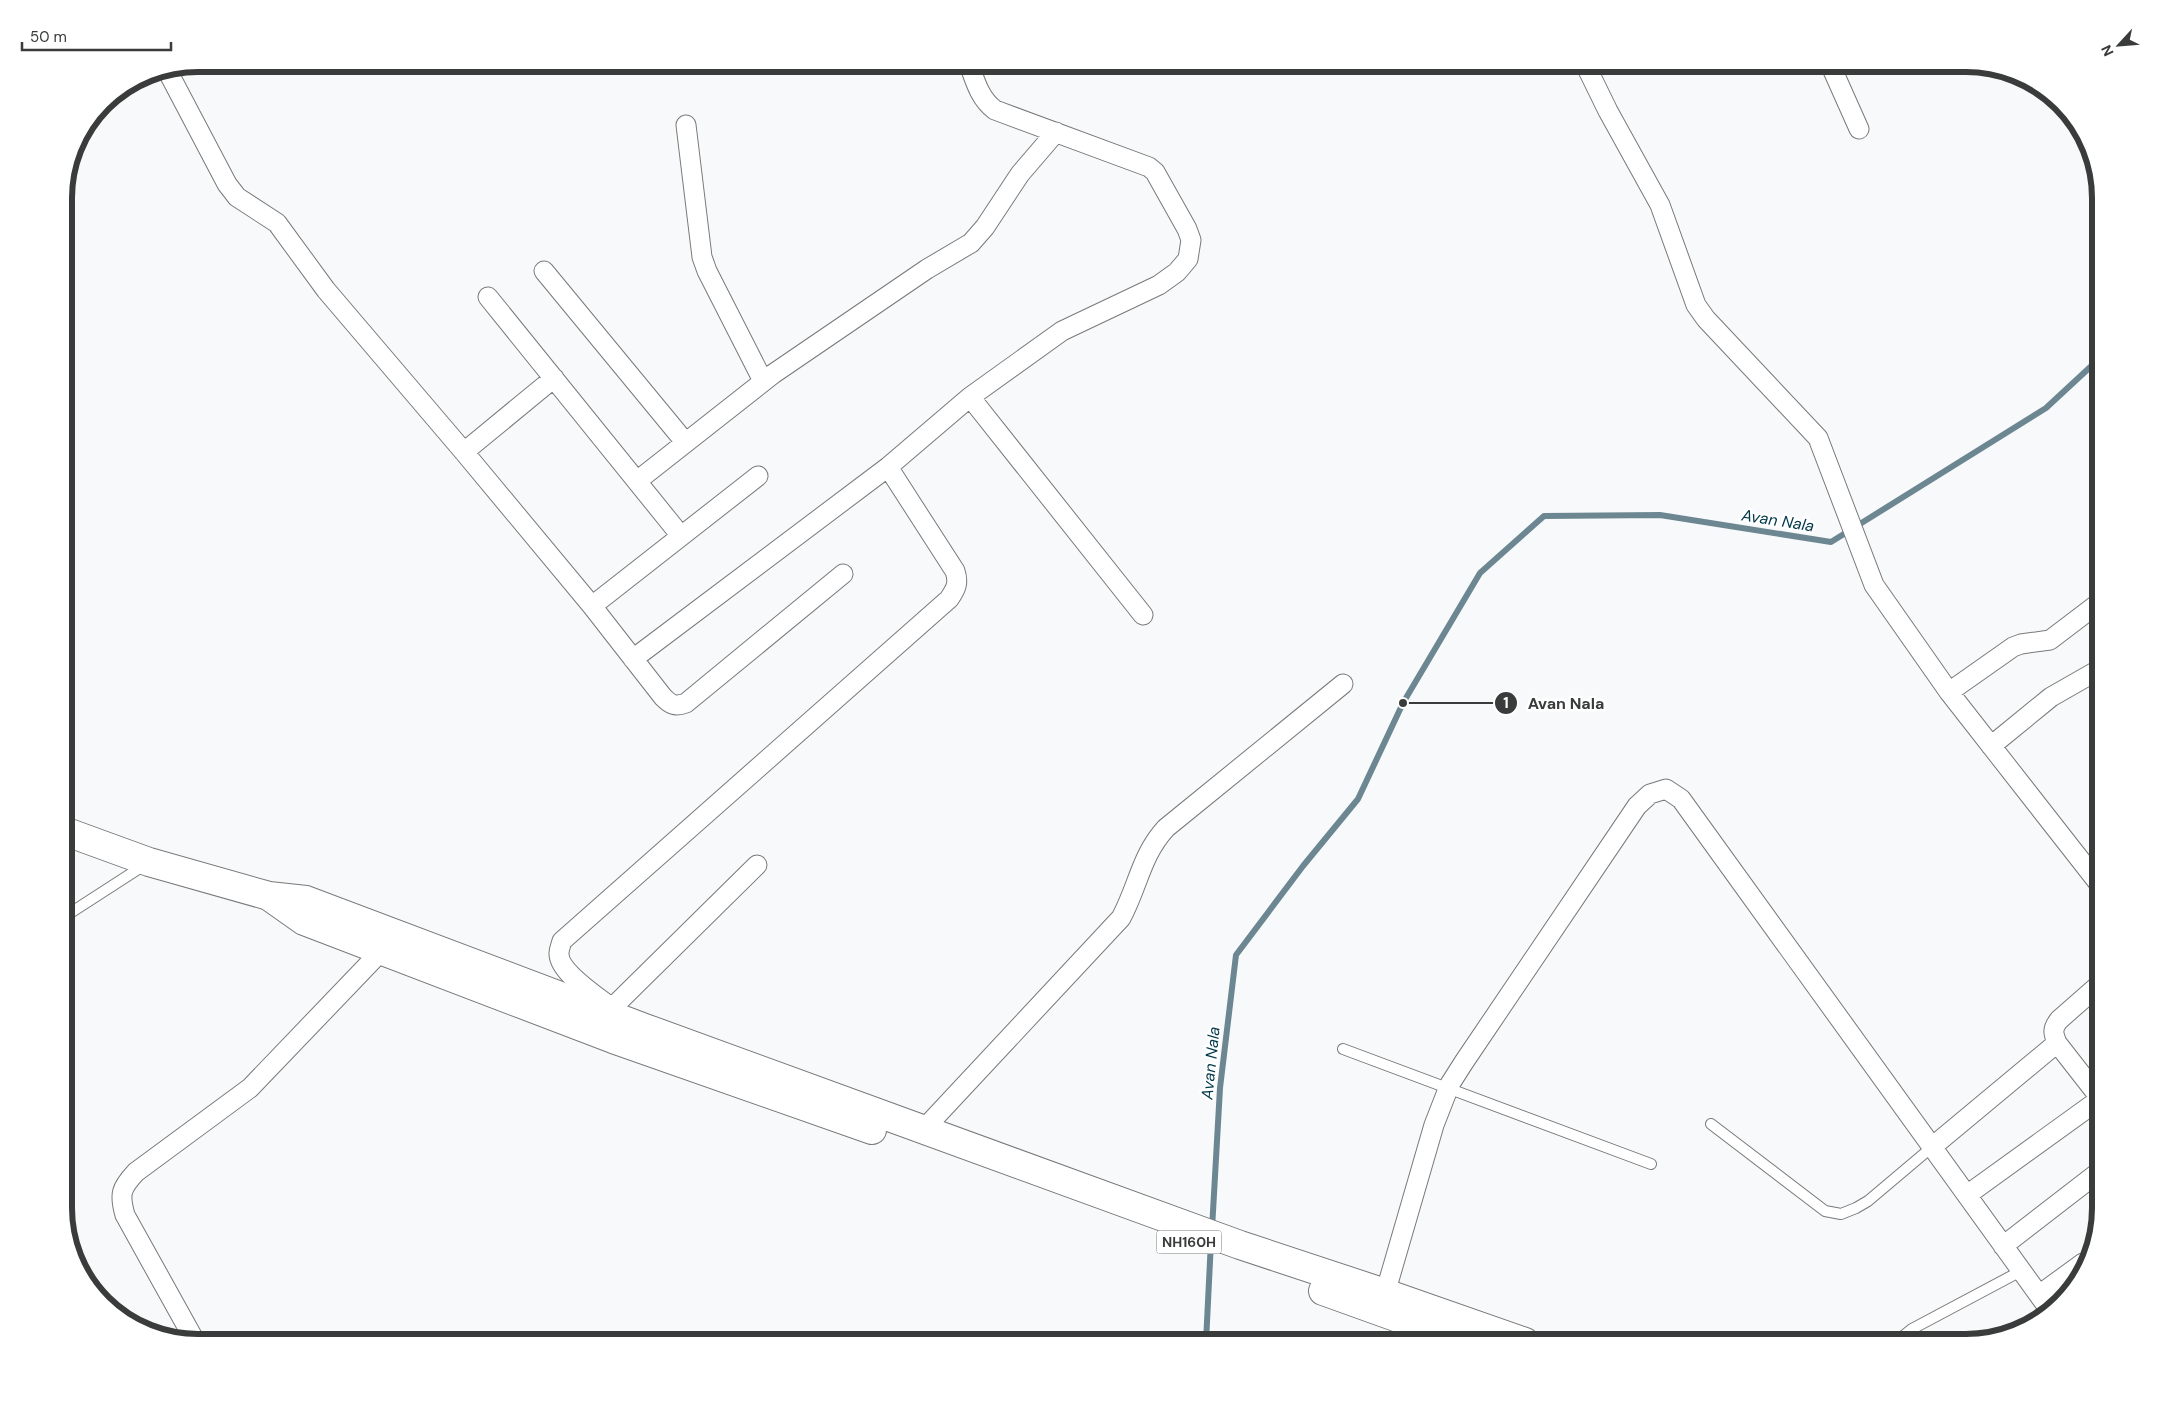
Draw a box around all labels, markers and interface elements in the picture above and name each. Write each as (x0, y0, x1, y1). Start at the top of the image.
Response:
scale bar (22, 20, 171, 52)
north arrow (2094, 20, 2144, 70)
text: 50 m (30, 27, 67, 47)
text: N (2097, 42, 2118, 59)
water label: Avan Nala (1739, 504, 1816, 537)
callout: Avan Nala (1493, 688, 1615, 719)
text: 1 (1503, 693, 1509, 713)
text: Avan Nala (1528, 693, 1604, 714)
water label: Avan Nala (1196, 1025, 1225, 1102)
road number: NH160H (1156, 1230, 1222, 1254)

